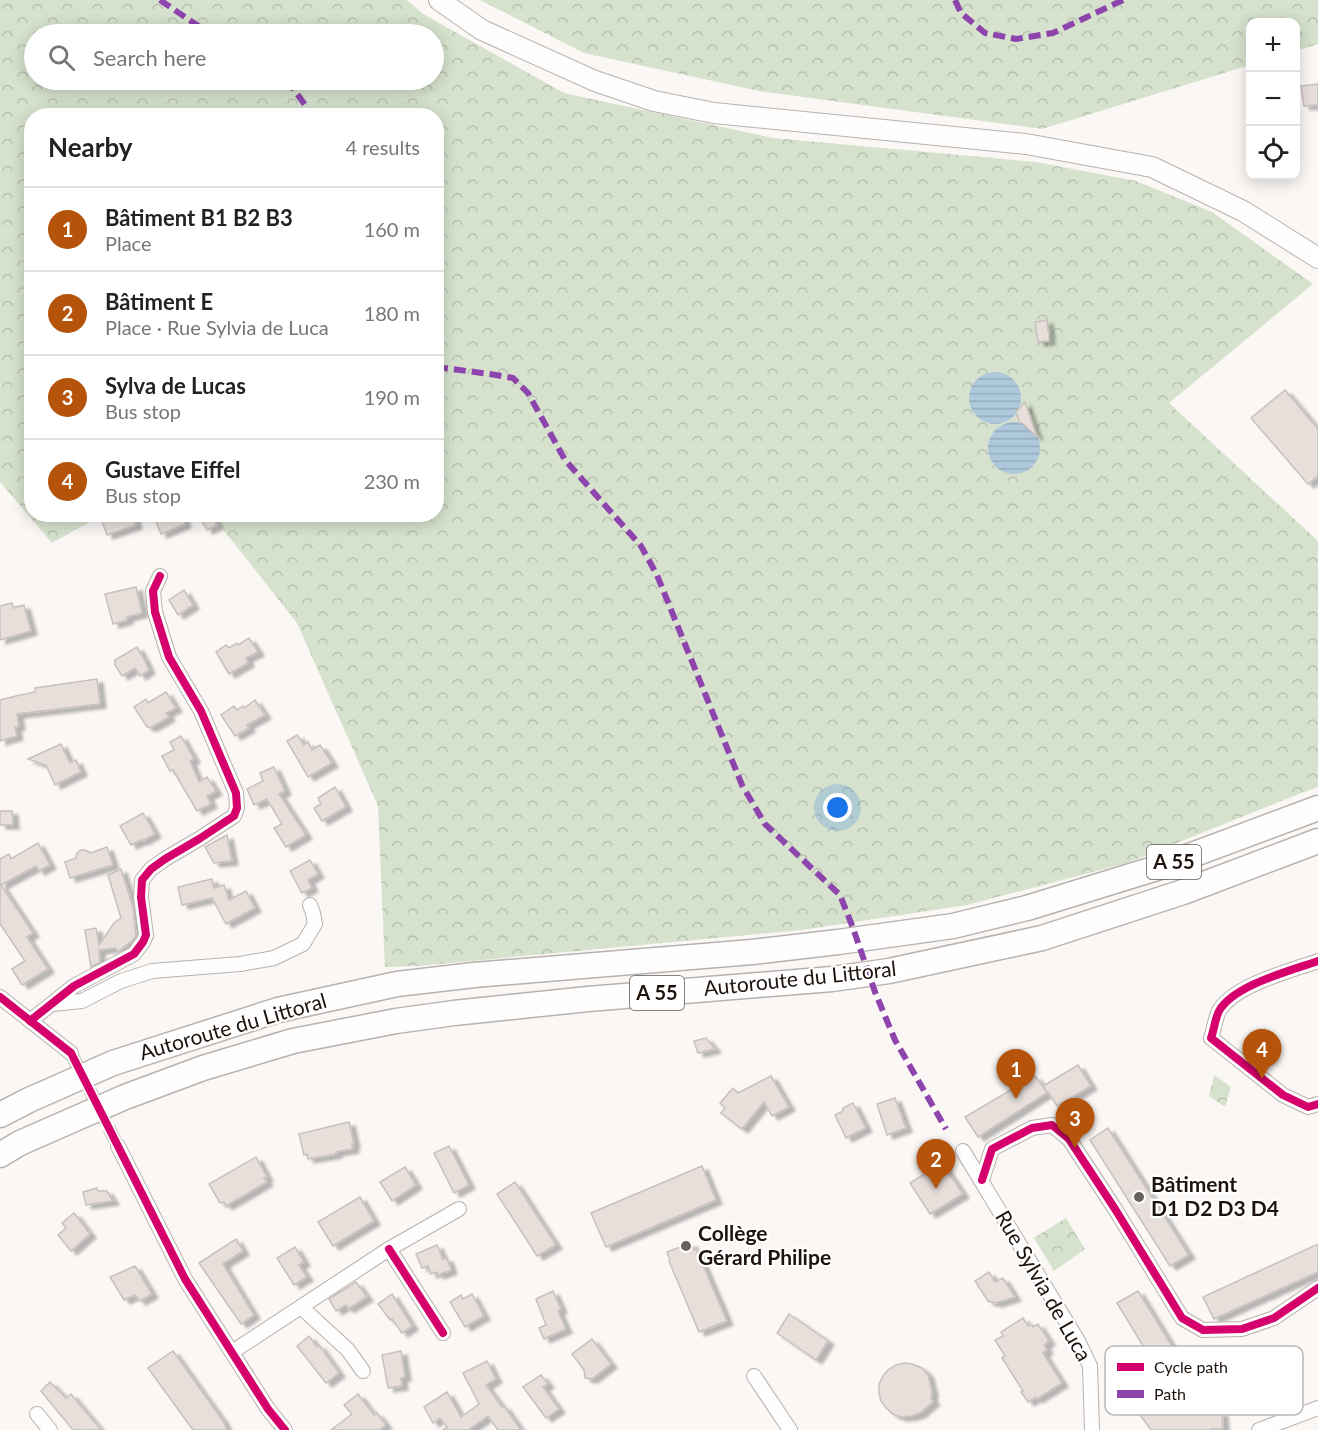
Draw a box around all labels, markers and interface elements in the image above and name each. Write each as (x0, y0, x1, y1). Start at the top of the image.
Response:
map controls (1246, 18, 1300, 180)
button: + (1246, 18, 1300, 72)
search box (24, 24, 444, 90)
icon: search (45, 41, 78, 74)
text: Search here (93, 44, 206, 71)
button: − (1246, 72, 1300, 126)
button: locate (1246, 126, 1300, 180)
text: Nearby (48, 131, 133, 163)
text: 4 results (345, 135, 420, 159)
text: Bâtiment B1 B2 B3 (105, 204, 293, 231)
text: 1 (62, 217, 73, 241)
text: 160 m (364, 217, 420, 241)
text: Place (105, 231, 152, 255)
text: Bâtiment E (105, 288, 213, 315)
text: 2 (62, 301, 73, 325)
text: 180 m (364, 301, 420, 325)
text: Place · Rue Sylvia de Luca (105, 315, 329, 339)
text: Sylva de Lucas (105, 372, 246, 399)
text: 3 (62, 385, 73, 409)
text: 190 m (364, 385, 420, 409)
text: Bus stop (105, 399, 181, 423)
text: Gustave Eiffel (105, 456, 240, 483)
text: 4 (62, 469, 73, 493)
text: 230 m (364, 469, 420, 493)
text: Bus stop (105, 483, 181, 507)
your location (823, 793, 852, 822)
road number: A 55 (1147, 845, 1201, 879)
street label: Autoroute du Littoral (702, 955, 897, 1000)
road number: A 55 (630, 976, 684, 1010)
street label: Autoroute du Littoral (136, 987, 329, 1064)
pin: 4 (1242, 1030, 1282, 1079)
pin: 1 (996, 1050, 1036, 1099)
pin: 3 (1056, 1098, 1094, 1148)
pin: 2 (916, 1140, 956, 1189)
place label: Bâtiment D1 D2 D3 D4 (1151, 1171, 1279, 1220)
marker: Bâtiment D1 D2 D3 D4 (1132, 1190, 1146, 1204)
street label: Rue Sylvia de Luca (991, 1205, 1098, 1365)
place label: Collège Gérard Philipe (698, 1220, 831, 1269)
marker: Collège Gérard Philipe (679, 1239, 693, 1253)
legend (1105, 1346, 1303, 1415)
text: Cycle path (1154, 1357, 1228, 1376)
text: Path (1154, 1384, 1186, 1403)

